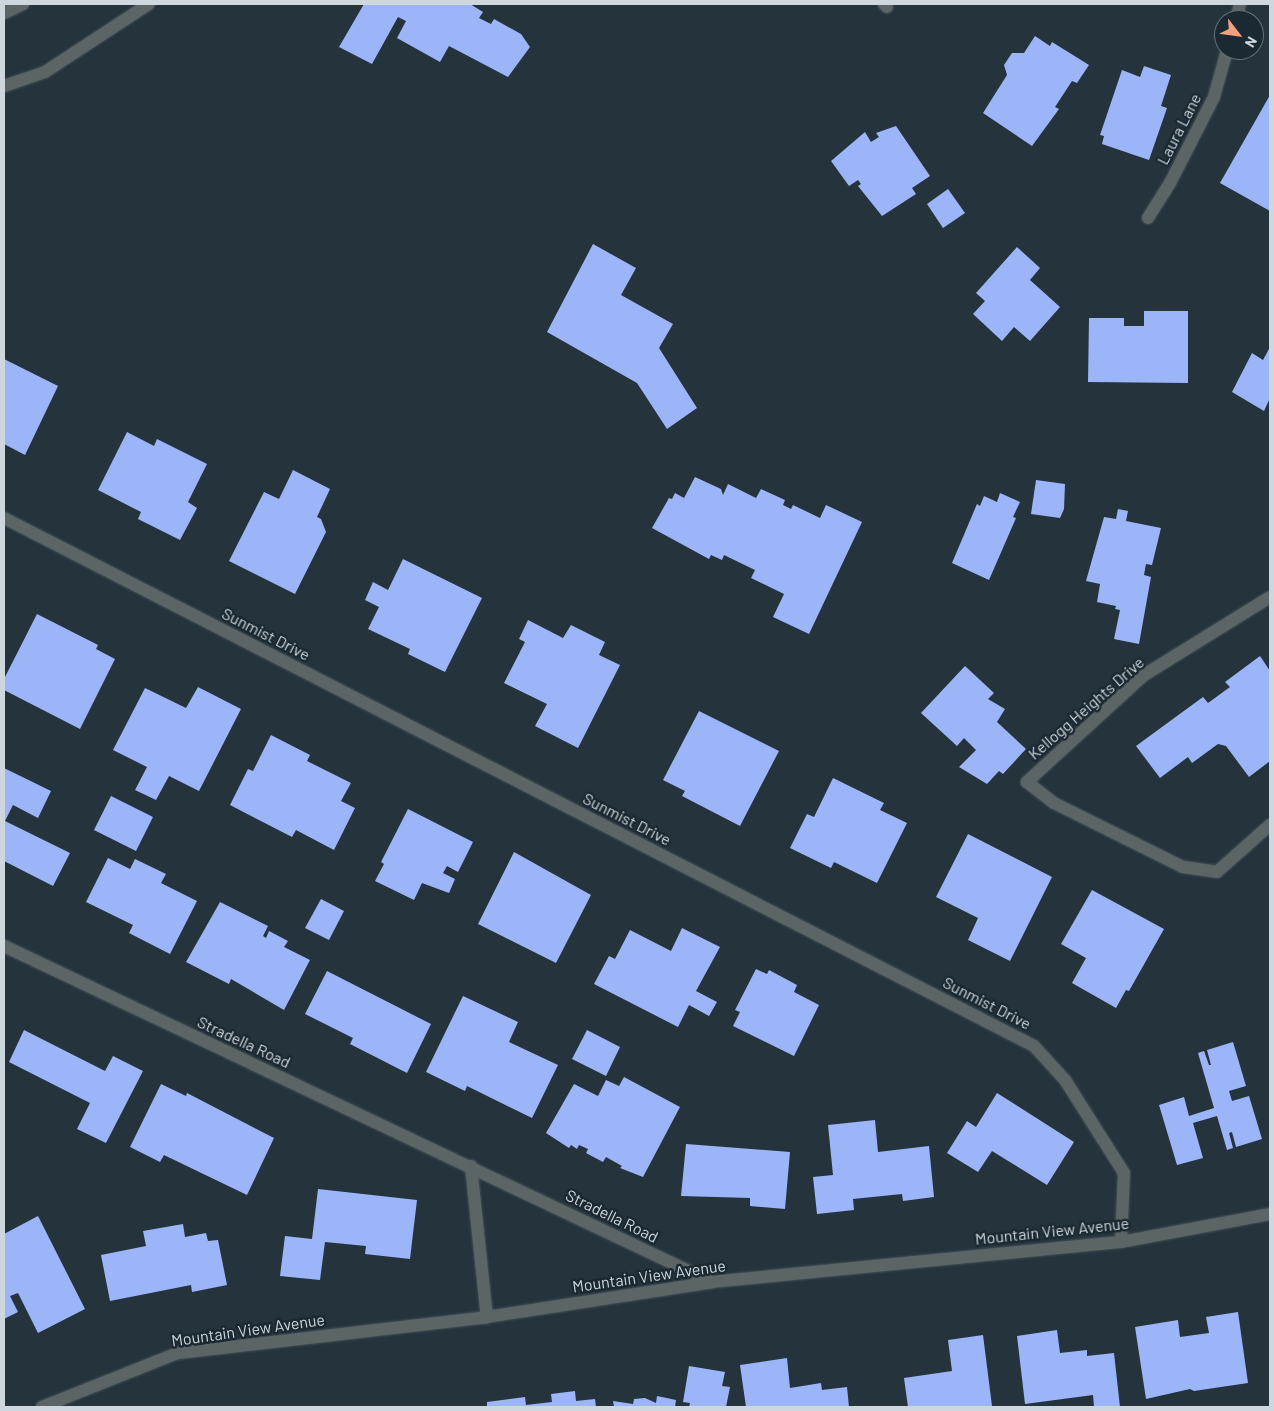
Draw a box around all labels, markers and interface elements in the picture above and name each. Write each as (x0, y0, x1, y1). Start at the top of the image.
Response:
north arrow (1214, 10, 1264, 60)
text: N (1242, 34, 1261, 51)
street label: Laura Lane (1153, 90, 1205, 168)
street label: Sunmist Drive (219, 604, 313, 664)
street label: Kellogg Heights Drive (1024, 653, 1148, 763)
street label: Sunmist Drive (580, 789, 674, 849)
street label: Sunmist Drive (940, 973, 1034, 1033)
street label: Stradella Road (194, 1012, 294, 1072)
street label: Stradella Road (563, 1185, 661, 1247)
street label: Mountain View Avenue (974, 1213, 1130, 1249)
street label: Mountain View Avenue (571, 1256, 727, 1296)
street label: Mountain View Avenue (170, 1310, 326, 1350)

